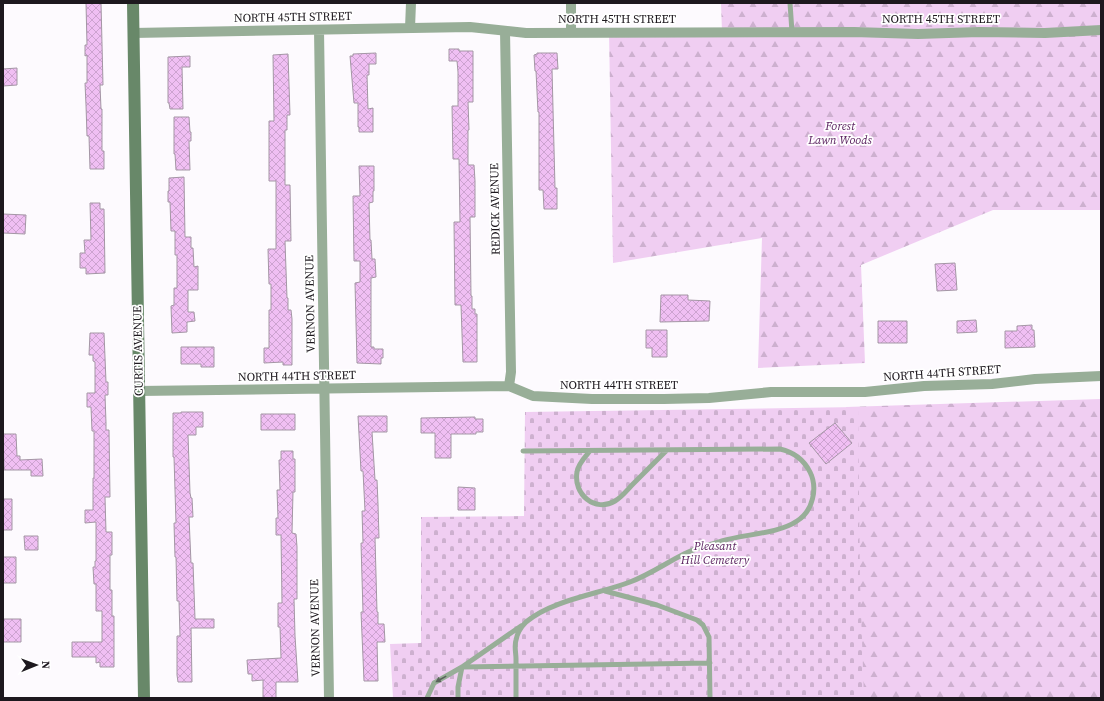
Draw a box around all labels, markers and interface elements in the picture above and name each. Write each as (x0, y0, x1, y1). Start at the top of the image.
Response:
street label: NORTH 45TH STREET (234, 8, 353, 26)
street label: NORTH 45TH STREET (558, 11, 677, 27)
street label: NORTH 45TH STREET (882, 11, 1001, 27)
park label: Forest Lawn Woods (807, 118, 872, 148)
street label: REDICK AVENUE (486, 163, 504, 255)
street label: VERNON AVENUE (301, 255, 319, 353)
street label: CURTIS AVENUE (129, 306, 147, 396)
street label: NORTH 44TH STREET (883, 361, 1002, 385)
street label: NORTH 44TH STREET (238, 367, 357, 385)
street label: NORTH 44TH STREET (560, 377, 679, 393)
park label: Pleasant Hill Cemetery (680, 538, 749, 568)
street label: VERNON AVENUE (306, 579, 324, 677)
north arrow (16, 645, 56, 685)
text: N (38, 661, 53, 669)
one-way arrow (435, 676, 447, 682)

